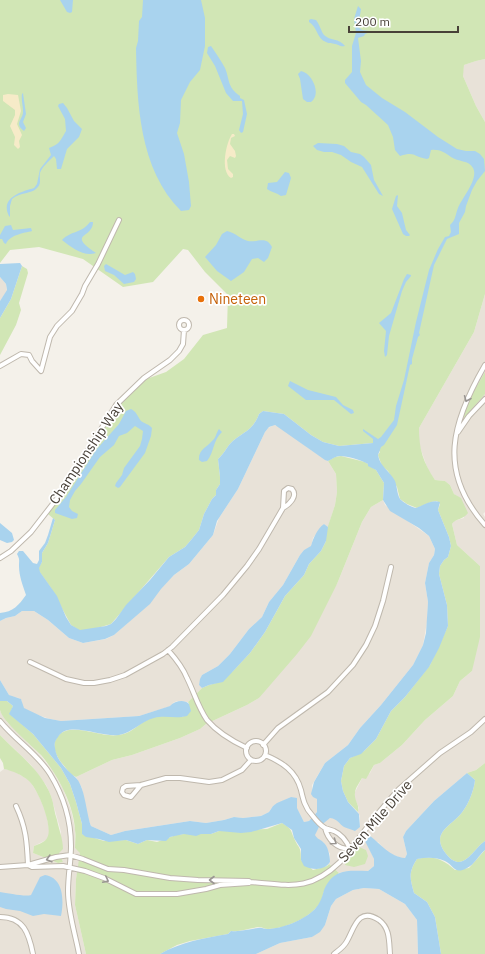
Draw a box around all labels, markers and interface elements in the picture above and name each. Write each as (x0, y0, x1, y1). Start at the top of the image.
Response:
scale bar (349, 8, 458, 34)
text: 200 m (355, 14, 390, 29)
place label: Nineteen (209, 290, 266, 308)
marker: Nineteen (196, 294, 206, 304)
one-way arrow (464, 395, 472, 403)
street label: Championship Way (45, 398, 127, 508)
street label: Seven Mile Drive (334, 776, 416, 866)
one-way arrow (330, 837, 337, 844)
one-way arrow (46, 854, 53, 863)
one-way arrow (102, 875, 109, 883)
one-way arrow (209, 876, 215, 884)

